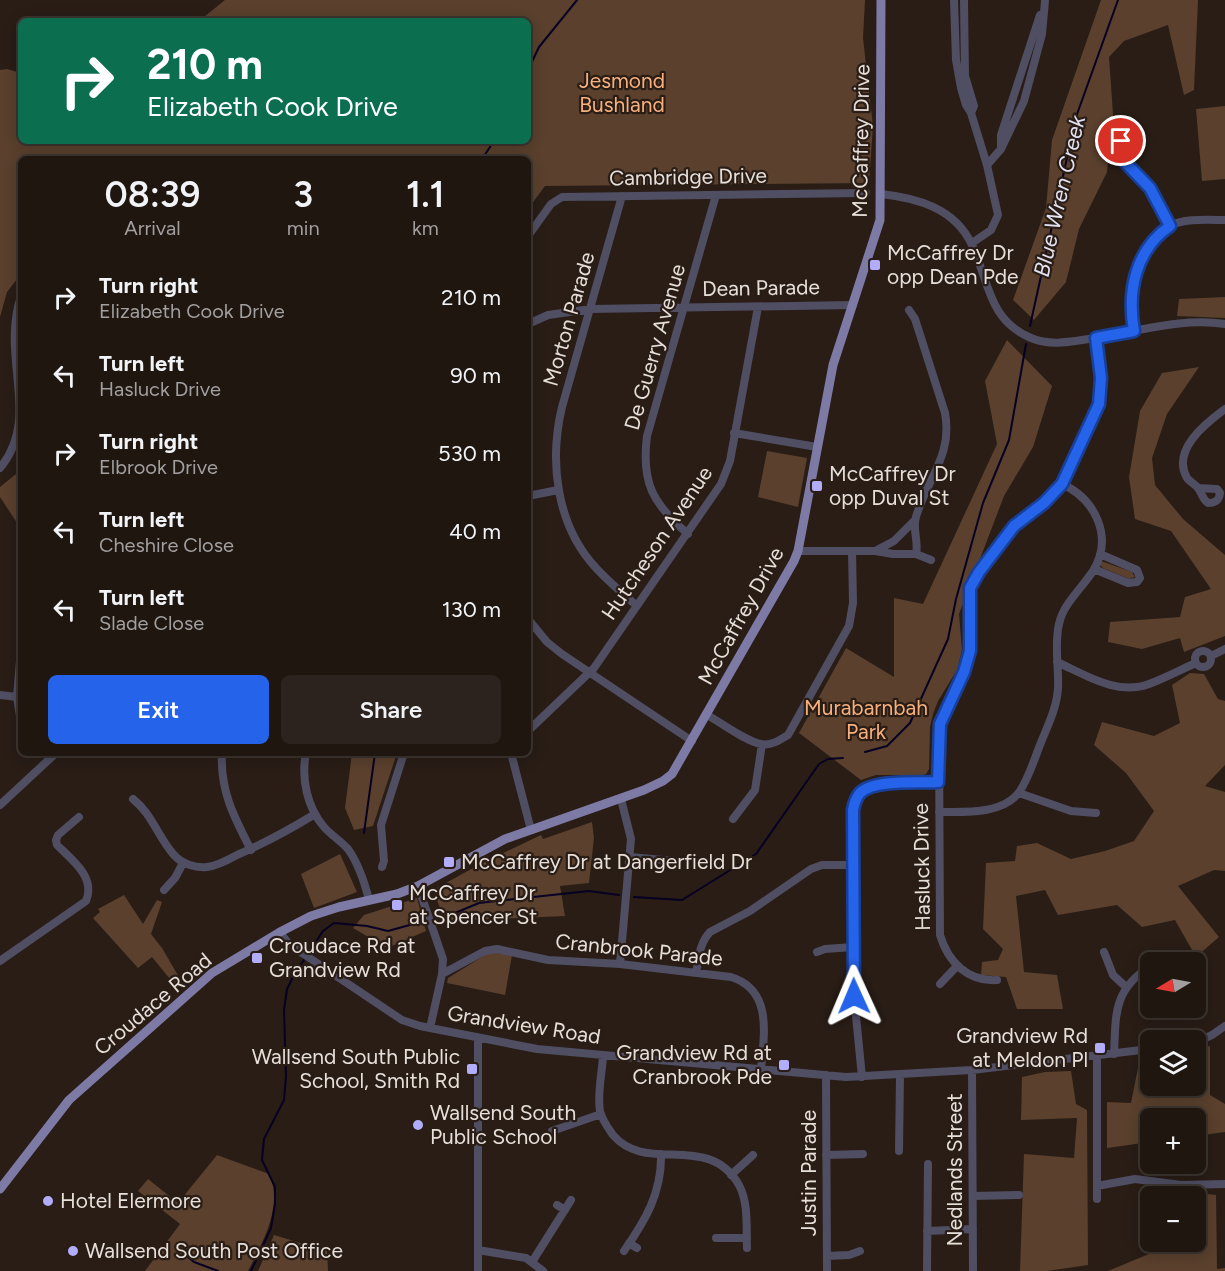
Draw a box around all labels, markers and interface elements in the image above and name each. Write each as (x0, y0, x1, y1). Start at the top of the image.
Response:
text: 210 m (147, 39, 263, 90)
icon: right (48, 42, 126, 120)
street label: McCaffrey Drive (847, 64, 874, 218)
park label: Jesmond Bushland (579, 68, 665, 117)
text: Elizabeth Cook Drive (147, 90, 398, 123)
water label: Blue Wren Creek (1028, 112, 1091, 279)
pin (1095, 115, 1146, 166)
icon: arrive (1104, 124, 1137, 157)
street label: Cambridge Drive (609, 163, 767, 190)
text: 08:39 (104, 173, 200, 216)
text: 3 (293, 173, 313, 216)
text: 1.1 (406, 173, 445, 216)
text: Arrival (124, 216, 181, 240)
text: min (287, 216, 320, 240)
text: km (412, 216, 439, 240)
place label: McCaffrey Dr opp Dean Pde (887, 240, 1018, 289)
street label: Morton Parade (537, 249, 600, 389)
marker: McCaffrey Dr opp Dean Pde (868, 258, 882, 272)
street label: De Guerry Avenue (619, 261, 690, 433)
text: Turn right (99, 272, 198, 299)
street label: Dean Parade (702, 274, 820, 301)
icon: right (48, 281, 81, 314)
text: 210 m (441, 284, 501, 311)
text: Elizabeth Cook Drive (99, 299, 285, 323)
text: Turn left (99, 350, 185, 377)
icon: left (48, 359, 81, 392)
text: 90 m (450, 362, 501, 389)
text: Hasluck Drive (99, 377, 221, 401)
text: Turn right (99, 428, 198, 455)
icon: right (48, 437, 81, 470)
text: 530 m (438, 440, 501, 467)
text: Elbrook Drive (99, 455, 218, 479)
street label: Hutcheson Avenue (596, 461, 717, 624)
place label: McCaffrey Dr opp Duval St (829, 461, 956, 510)
marker: McCaffrey Dr opp Duval St (810, 479, 824, 493)
text: Turn left (99, 506, 185, 533)
icon: left (48, 515, 81, 548)
text: 40 m (449, 518, 501, 545)
text: Cheshire Close (99, 533, 234, 557)
street label: McCaffrey Drive (692, 543, 789, 689)
text: Turn left (99, 584, 185, 611)
icon: left (48, 593, 81, 626)
text: 130 m (442, 596, 501, 623)
text: Slade Close (99, 611, 204, 635)
button: Exit (48, 675, 269, 744)
button: Share (281, 675, 501, 744)
park label: Murabarnbah Park (804, 695, 928, 744)
street label: Hasluck Drive (908, 803, 935, 931)
place label: McCaffrey Dr at Dangerfield Dr (461, 849, 752, 874)
marker: McCaffrey Dr at Dangerfield Dr (442, 855, 456, 869)
place label: McCaffrey Dr at Spencer St (409, 880, 537, 929)
marker: McCaffrey Dr at Spencer St (390, 898, 404, 912)
street label: Cranbrook Parade (554, 928, 724, 971)
place label: Croudace Rd at Grandview Rd (269, 933, 416, 982)
street label: Croudace Road (89, 947, 216, 1060)
marker: Croudace Rd at Grandview Rd (250, 951, 264, 965)
north arrow (1140, 952, 1206, 1018)
map controls (1140, 952, 1206, 1252)
position arrow (822, 964, 886, 1028)
street label: Grandview Road (446, 1000, 602, 1049)
place label: Grandview Rd at Meldon Pl (956, 1023, 1088, 1072)
button: layers (1140, 1030, 1206, 1096)
place label: Grandview Rd at Cranbrook Pde (616, 1040, 772, 1089)
marker: Grandview Rd at Meldon Pl (1093, 1041, 1107, 1055)
place label: Wallsend South Public School, Smith Rd (252, 1044, 460, 1093)
marker: Grandview Rd at Cranbrook Pde (777, 1058, 791, 1072)
marker: Wallsend South Public School, Smith Rd (465, 1062, 479, 1076)
street label: Nedlands Street (942, 1093, 967, 1247)
place label: Wallsend South Public School (430, 1100, 576, 1149)
button: + (1140, 1108, 1206, 1174)
street label: Justin Parade (796, 1110, 821, 1236)
marker: Wallsend South Public School (411, 1118, 425, 1132)
button: − (1140, 1186, 1206, 1252)
place label: Hotel Elermore (60, 1188, 201, 1213)
marker: Hotel Elermore (41, 1194, 55, 1208)
place label: Wallsend South Post Office (85, 1238, 343, 1263)
marker: Wallsend South Post Office (66, 1244, 80, 1258)

